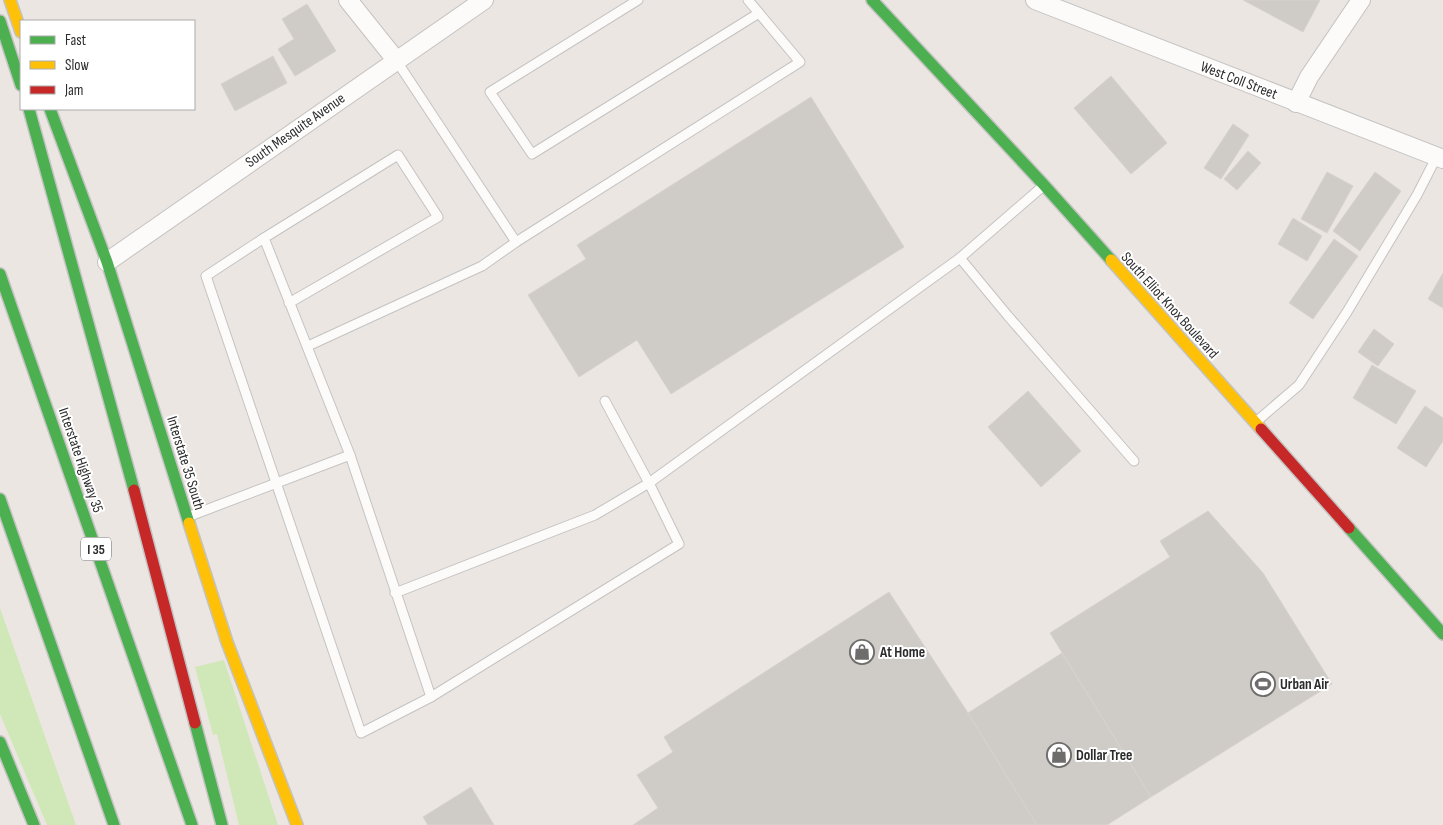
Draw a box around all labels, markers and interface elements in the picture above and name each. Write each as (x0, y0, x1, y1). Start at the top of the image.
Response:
legend (20, 20, 195, 110)
text: Fast (65, 31, 87, 50)
text: Slow (65, 56, 89, 75)
street label: West Coll Street (1198, 57, 1280, 104)
text: Jam (64, 81, 83, 100)
street label: South Mesquite Avenue (242, 89, 349, 172)
street label: South Elliot Knox Boulevard (1117, 248, 1223, 363)
street label: Interstate Highway 35 (54, 405, 107, 515)
street label: Interstate 35 South (162, 414, 209, 512)
road number: I 35 (81, 538, 111, 560)
shop icon: At Home (849, 639, 875, 665)
place label: At Home (879, 643, 925, 662)
sports icon: Urban Air (1250, 671, 1276, 697)
place label: Urban Air (1280, 675, 1329, 694)
shop icon: Dollar Tree (1046, 742, 1072, 768)
place label: Dollar Tree (1076, 746, 1132, 765)

